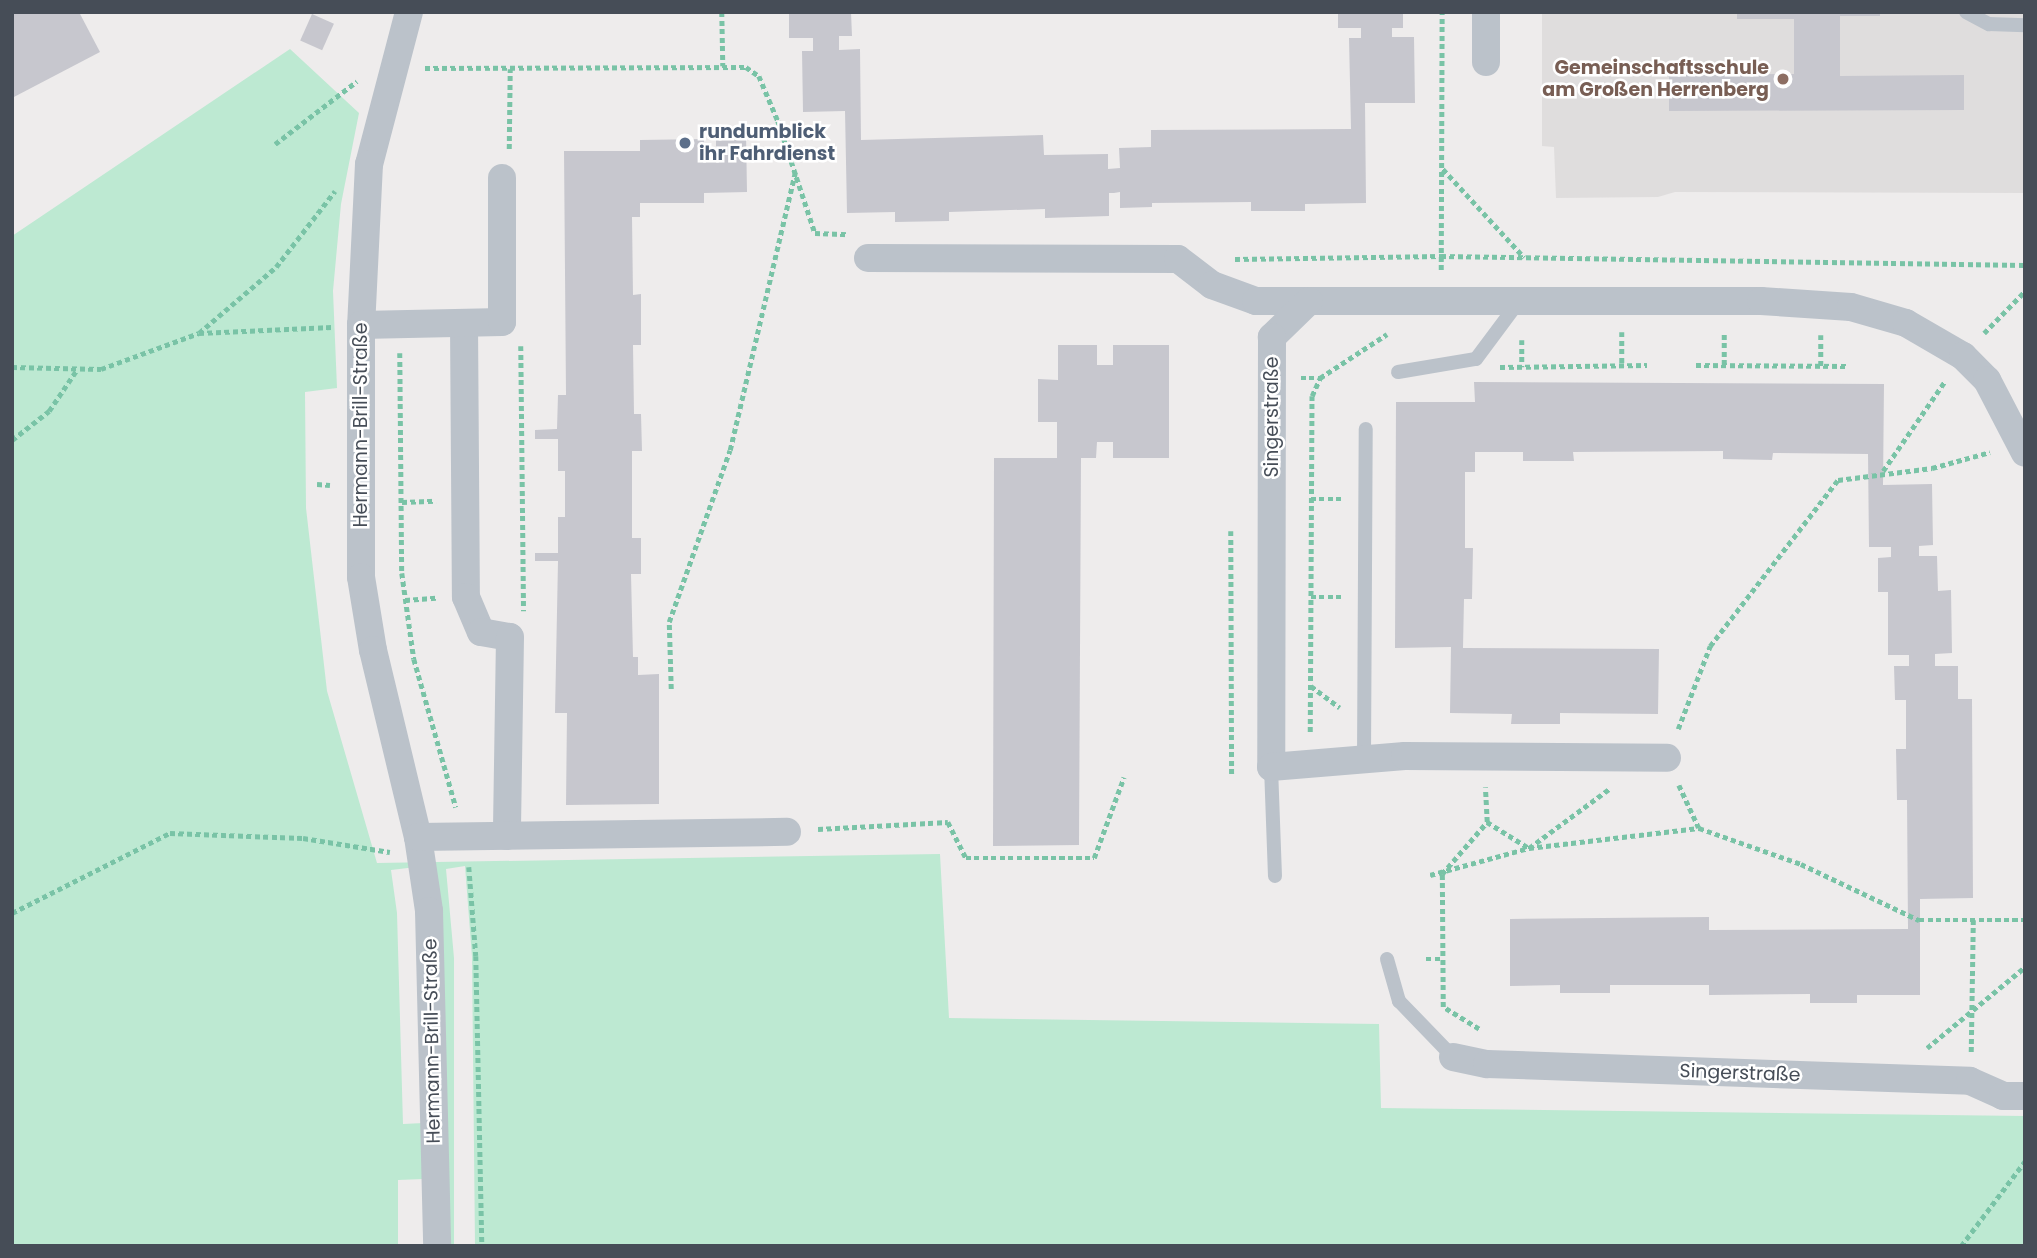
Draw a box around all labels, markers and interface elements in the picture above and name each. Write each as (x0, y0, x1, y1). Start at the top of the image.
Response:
place label: Gemeinschaftsschule am Großen Herrenberg (1542, 57, 1769, 101)
marker: Gemeinschaftsschule am Großen Herrenberg (1775, 71, 1791, 87)
place label: rundumblick ihr Fahrdienst (699, 121, 835, 165)
marker: rundumblick ihr Fahrdienst (677, 135, 693, 151)
street label: Hermann-Brill-Straße (350, 322, 372, 528)
street label: Singerstraße (1261, 356, 1283, 478)
street label: Hermann-Brill-Straße (419, 938, 445, 1144)
street label: Singerstraße (1679, 1059, 1801, 1087)

